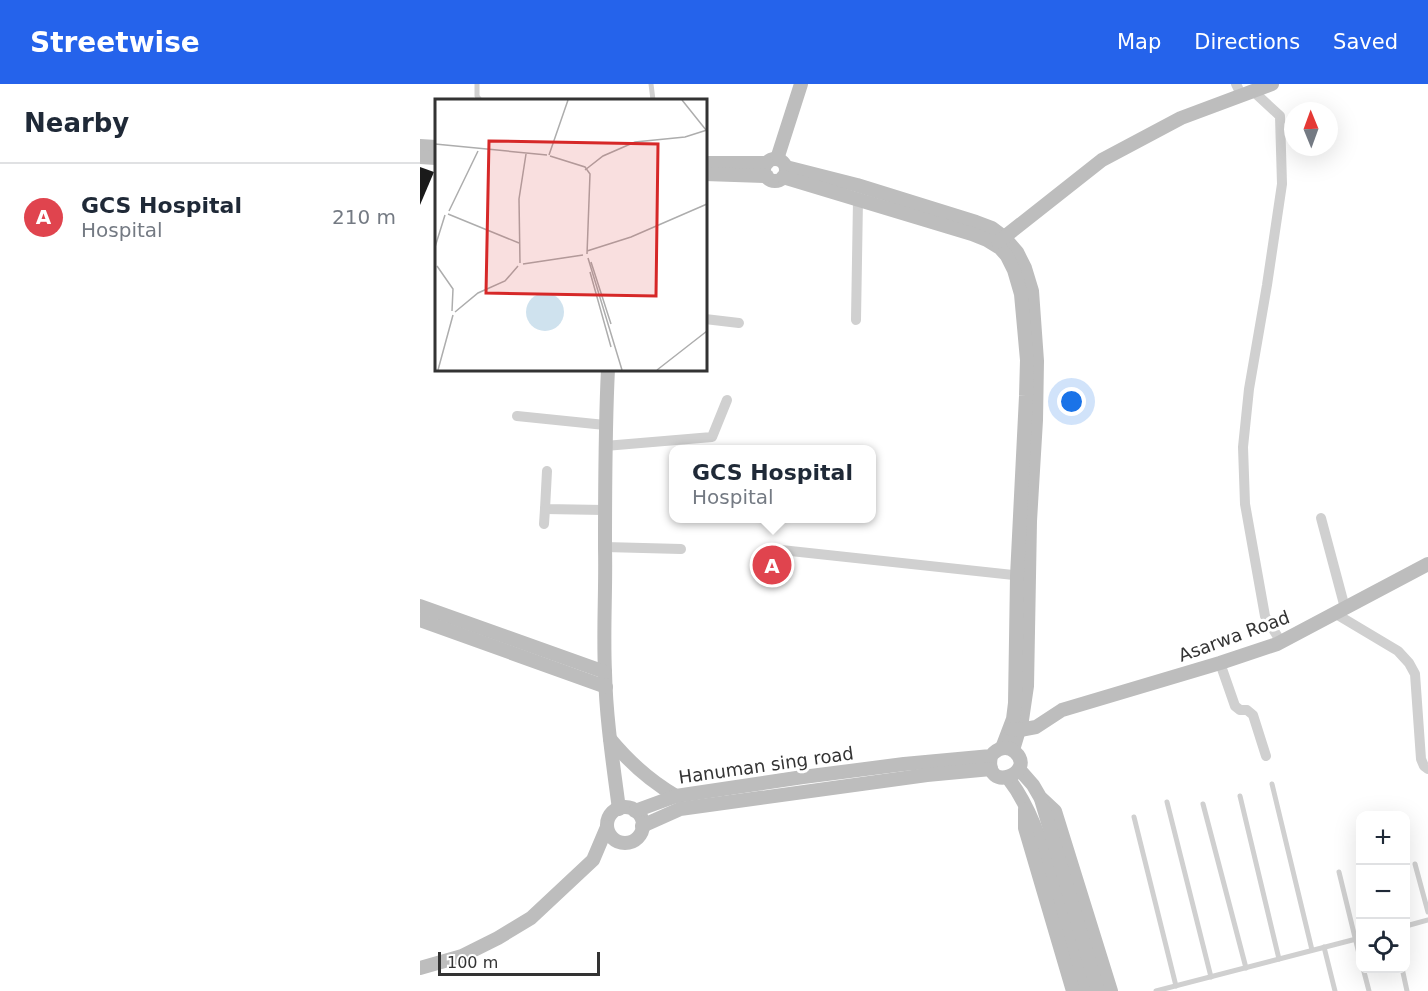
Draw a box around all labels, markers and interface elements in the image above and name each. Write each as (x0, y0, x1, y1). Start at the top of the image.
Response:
text: Streetwise (30, 26, 200, 59)
text: Map (1117, 30, 1161, 54)
text: Directions (1194, 30, 1300, 54)
text: Saved (1333, 30, 1398, 54)
inset map (435, 99, 706, 370)
north arrow (1284, 102, 1338, 156)
text: Nearby (24, 108, 129, 138)
text: GCS Hospital (81, 193, 242, 218)
text: A (36, 205, 51, 229)
text: 210 m (332, 205, 396, 229)
text: Hospital (81, 218, 163, 242)
your location (1057, 387, 1086, 416)
popup (669, 445, 876, 523)
text: GCS Hospital (692, 460, 853, 485)
text: Hospital (692, 485, 774, 509)
pin: A (752, 542, 792, 588)
street label: Asarwa Road (1176, 606, 1292, 666)
street label: Hanuman sing road (677, 742, 855, 788)
map controls (1356, 811, 1410, 973)
button: + (1356, 811, 1410, 865)
button: − (1356, 865, 1410, 919)
button: locate (1356, 919, 1410, 973)
scale bar (438, 949, 600, 976)
text: 100 m (447, 953, 498, 972)

